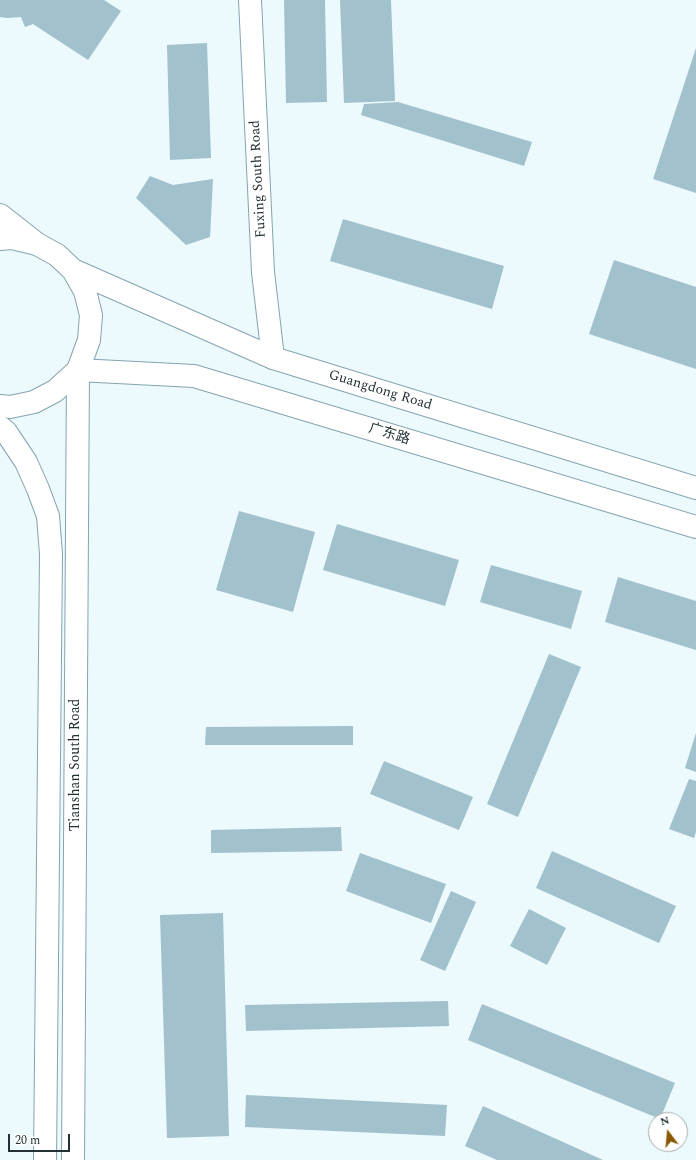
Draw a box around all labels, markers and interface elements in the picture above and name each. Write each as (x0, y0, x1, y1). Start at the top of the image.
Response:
street label: Fuxing South Road (248, 120, 270, 238)
street label: Guangdong Road (326, 367, 434, 415)
street label: 广东路 (366, 421, 412, 449)
street label: Tianshan South Road (68, 699, 84, 831)
north arrow (648, 1112, 688, 1152)
text: N (658, 1112, 671, 1130)
scale bar (10, 1126, 72, 1152)
text: 20 m (15, 1131, 40, 1150)

